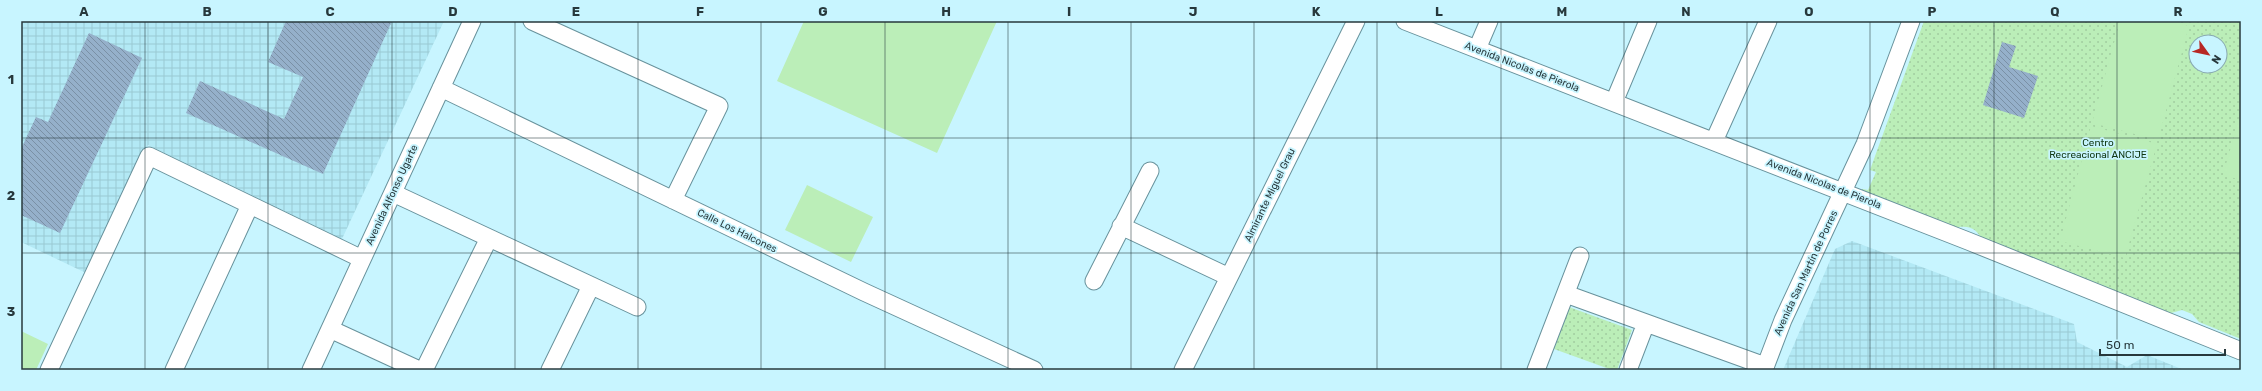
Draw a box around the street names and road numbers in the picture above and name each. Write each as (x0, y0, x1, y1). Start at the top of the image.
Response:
street label: Avenida Nicolas de Pierola (1463, 40, 1581, 94)
street label: Avenida Alfonso Ugarte (363, 143, 421, 247)
street label: Almirante Miguel Grau (1242, 146, 1298, 244)
street label: Avenida Nicolas de Pierola (1765, 157, 1883, 211)
street label: Calle Los Halcones (695, 207, 779, 255)
street label: Avenida San Martín de Porres (1772, 209, 1840, 337)

